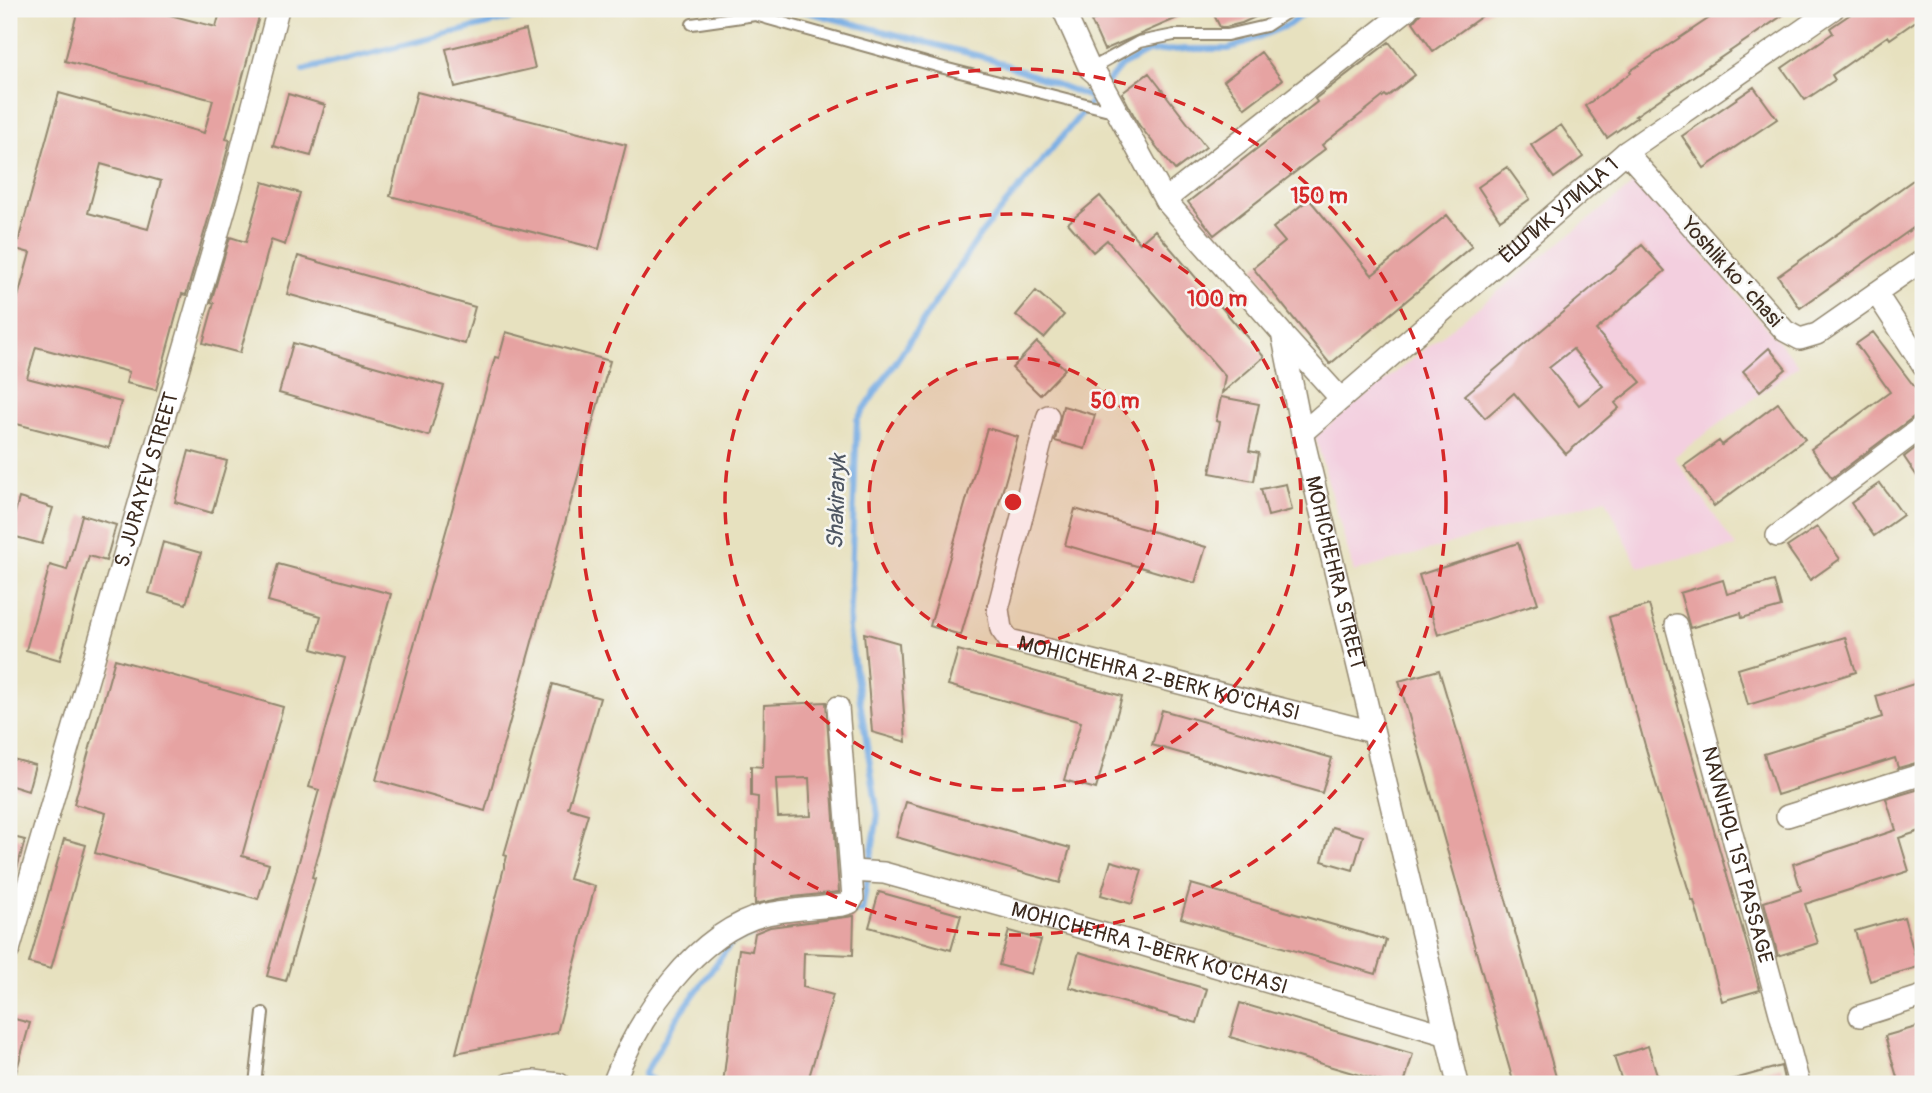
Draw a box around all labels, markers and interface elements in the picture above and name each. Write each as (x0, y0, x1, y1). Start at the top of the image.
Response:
street label: ЁШЛИК УЛИЦА 1 (1494, 152, 1624, 270)
text: 150 m (1290, 183, 1348, 210)
street label: Yoshlik koʻchasi (1674, 211, 1788, 333)
text: 100 m (1187, 286, 1247, 313)
text: 50 m (1091, 388, 1140, 415)
street label: S. JURAYEV STREET (108, 389, 185, 570)
water label: Shakiraryk (820, 452, 853, 550)
street label: MOHICHEHRA STREET (1299, 473, 1371, 673)
centre of rings (1001, 490, 1025, 514)
street label: MOHICHEHRA 2-BERK KO'CHASI (1015, 630, 1303, 727)
street label: NAVNIHOL 1ST PASSAGE (1695, 744, 1779, 967)
street label: MOHICHEHRA 1-BERK KO'CHASI (1008, 896, 1291, 1001)

